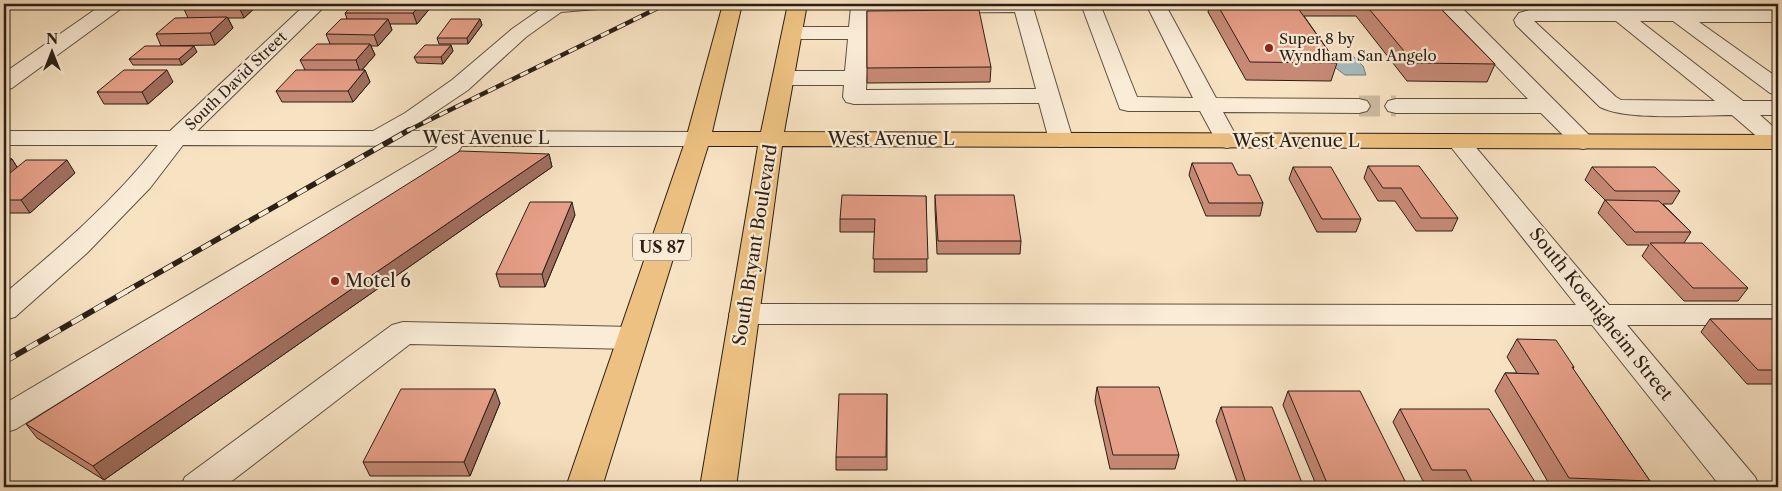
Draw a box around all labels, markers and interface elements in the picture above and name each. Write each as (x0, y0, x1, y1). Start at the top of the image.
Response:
street label: South David Street (181, 27, 291, 134)
north arrow (28, 28, 78, 78)
place label: Super 8 by Wyndham San Angelo (1278, 29, 1437, 65)
text: N (46, 30, 58, 48)
marker: Super 8 by Wyndham San Angelo (1263, 42, 1275, 54)
street label: West Avenue L (422, 127, 550, 149)
street label: West Avenue L (827, 128, 955, 150)
street label: West Avenue L (1232, 130, 1360, 152)
street label: South Bryant Boulevard (728, 143, 782, 347)
street label: South Koenigheim Street (1525, 223, 1678, 405)
road number: US 87 (633, 233, 691, 260)
place label: Motel 6 (345, 270, 411, 292)
marker: Motel 6 (329, 275, 341, 287)

